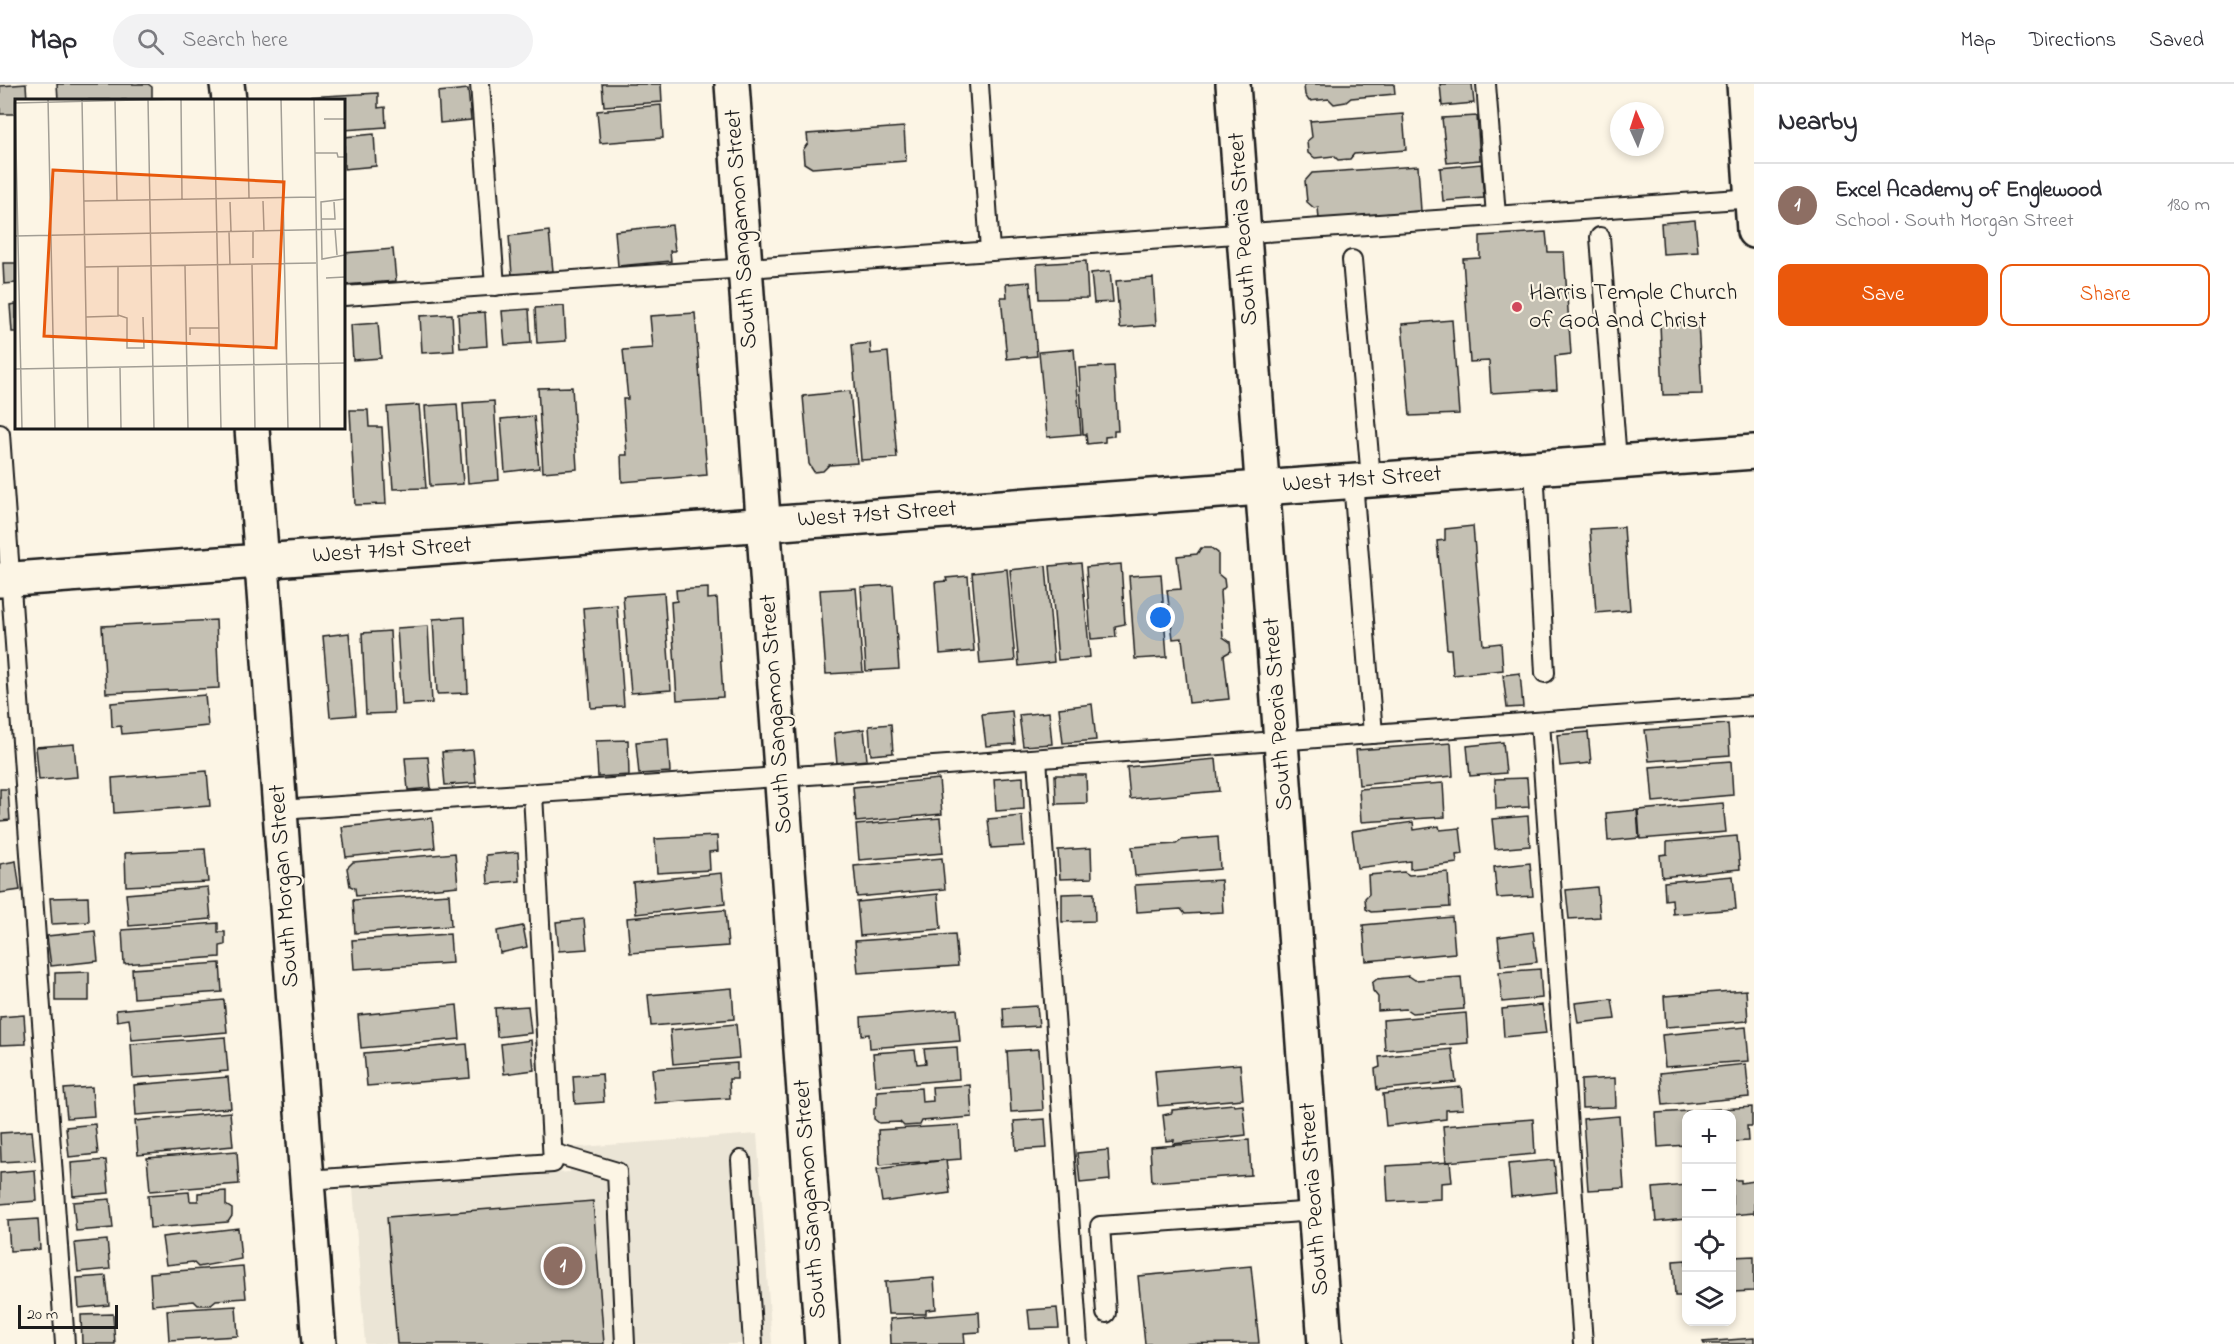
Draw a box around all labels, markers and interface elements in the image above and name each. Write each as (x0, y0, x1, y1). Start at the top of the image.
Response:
search box (113, 14, 533, 68)
text: Map (30, 21, 77, 62)
icon: search (134, 25, 167, 58)
text: Search here (182, 25, 288, 57)
text: Map (1960, 26, 1996, 56)
text: Directions (2029, 26, 2116, 56)
text: Saved (2149, 26, 2204, 56)
inset map (15, 99, 345, 429)
north arrow (1610, 102, 1664, 156)
text: Nearby (1778, 104, 1857, 142)
street label: South Sangamon Street (716, 108, 768, 350)
street label: South Peoria Street (1220, 131, 1268, 327)
text: Excel Academy of Englewood (1835, 175, 2102, 207)
text: 1 (1794, 191, 1801, 220)
text: 180 m (2167, 191, 2210, 220)
text: School · South Morgan Street (1835, 207, 2074, 236)
button: Save (1778, 264, 1988, 326)
button: Share (2000, 264, 2210, 326)
place label: Harris Temple Church of God and Christ (1529, 276, 1737, 339)
marker: Harris Temple Church of God and Christ (1510, 300, 1524, 314)
street label: West 71st Street (1281, 457, 1443, 503)
street label: West 71st Street (796, 492, 958, 538)
street label: West 71st Street (311, 528, 473, 574)
street label: South Sangamon Street (751, 593, 803, 835)
your location (1146, 603, 1175, 632)
street label: South Peoria Street (1255, 616, 1303, 812)
street label: South Morgan Street (260, 783, 310, 989)
street label: South Sangamon Street (785, 1078, 837, 1320)
street label: South Peoria Street (1291, 1101, 1339, 1297)
map controls (1682, 1110, 1736, 1326)
button: + (1682, 1110, 1736, 1164)
button: − (1682, 1164, 1736, 1218)
button: locate (1682, 1218, 1736, 1272)
pin: 1 (544, 1244, 582, 1288)
button: layers (1682, 1272, 1736, 1326)
scale bar (18, 1302, 118, 1330)
text: 20 m (27, 1303, 58, 1327)

